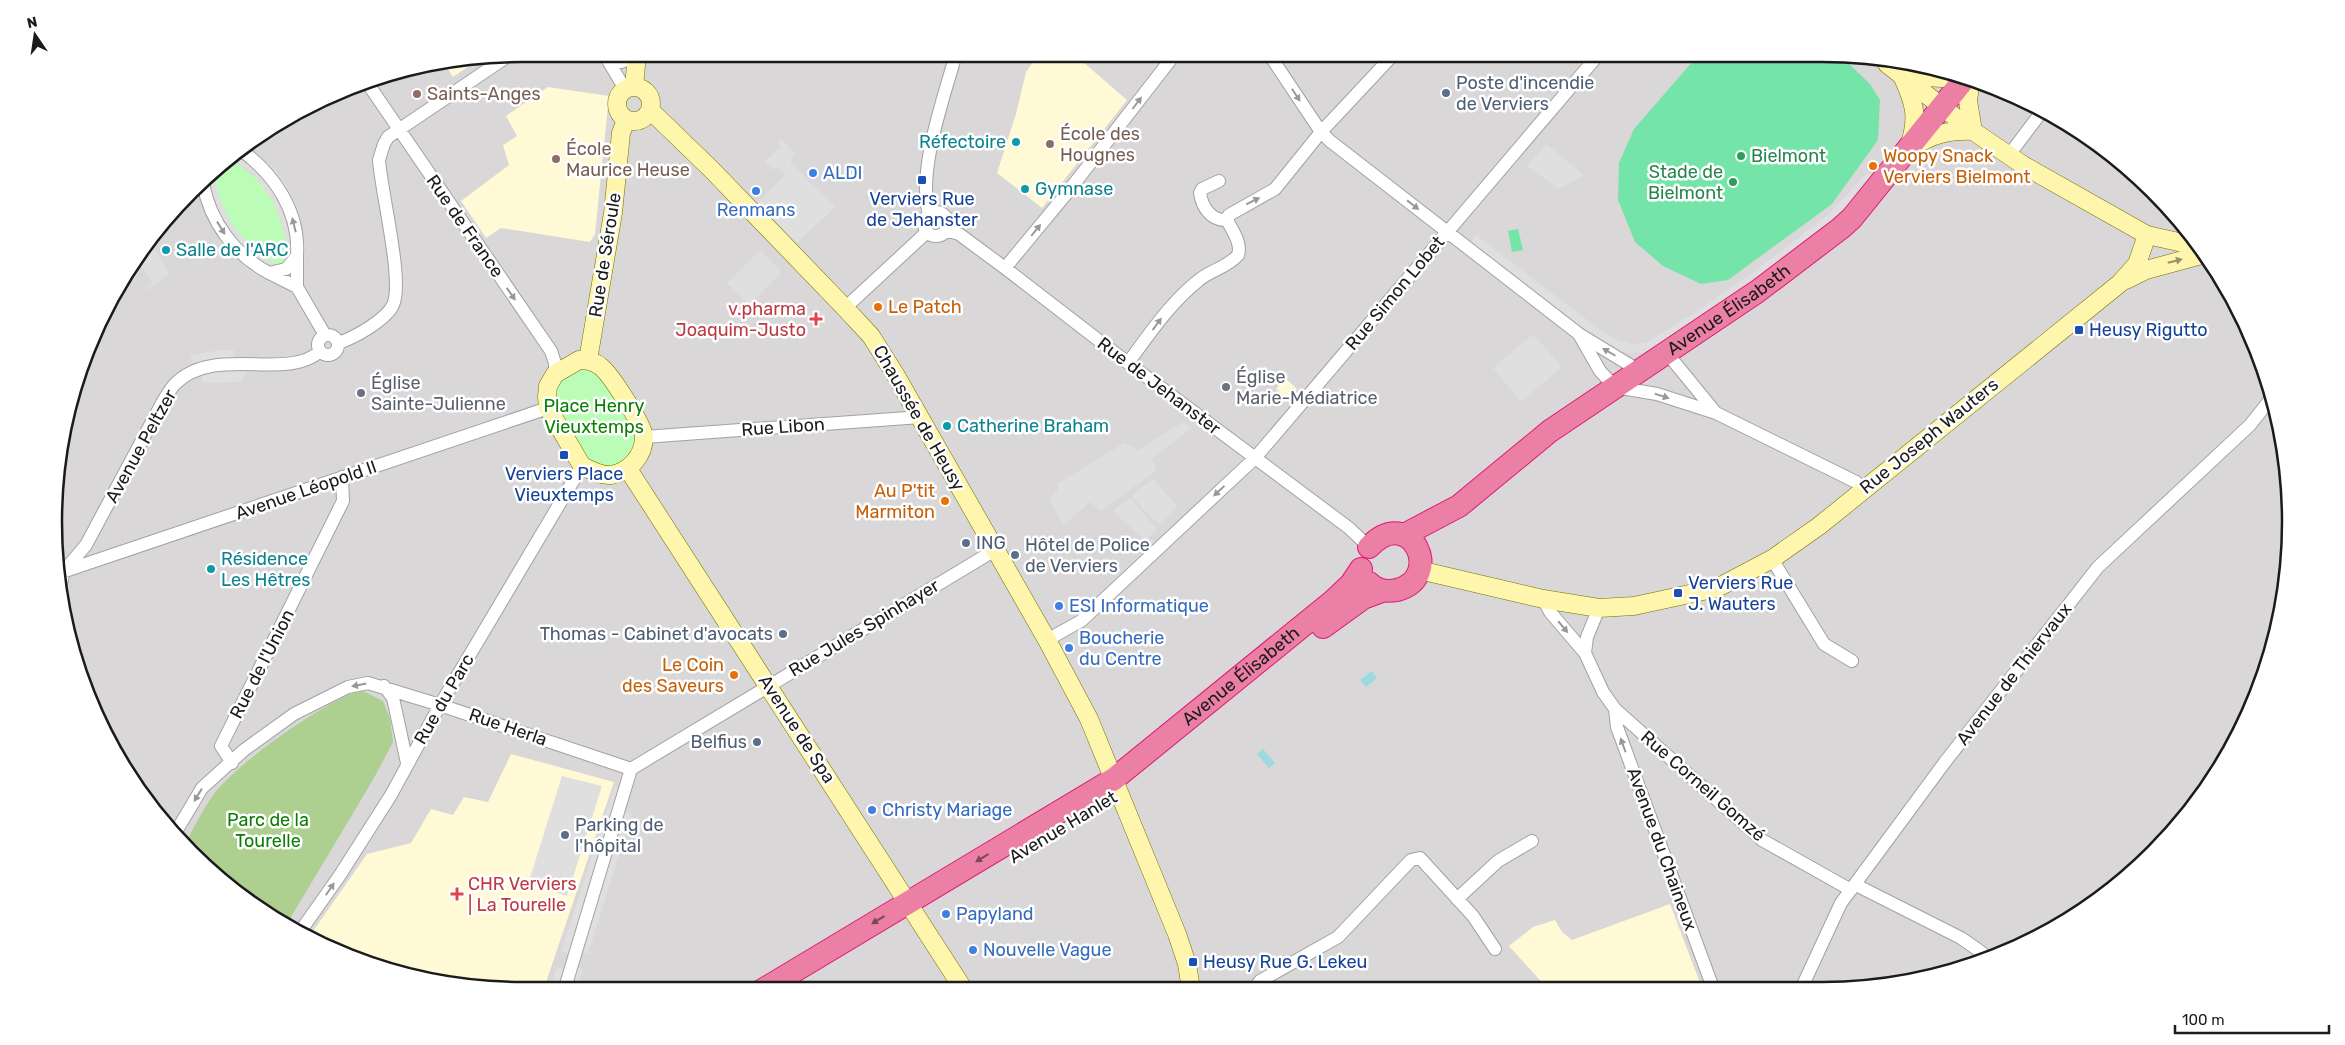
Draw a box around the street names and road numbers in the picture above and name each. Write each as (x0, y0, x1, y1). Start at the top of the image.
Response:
street label: Rue de France (422, 170, 508, 282)
street label: Rue de Séroule (584, 191, 626, 319)
street label: Rue Simon Lobet (1341, 231, 1449, 355)
street label: Avenue Élisabeth (1663, 259, 1795, 360)
street label: Rue de Jehanster (1093, 332, 1225, 440)
street label: Chaussée de Heusy (868, 341, 970, 495)
street label: Rue Joseph Wauters (1855, 373, 2003, 499)
street label: Avenue Peltzer (101, 385, 181, 507)
street label: Rue Libon (741, 413, 825, 441)
street label: Avenue Léopold II (232, 455, 380, 525)
street label: Rue Jules Spinhayer (785, 574, 943, 682)
street label: Avenue de Thiervaux (1952, 598, 2077, 750)
street label: Rue de l'Union (225, 606, 299, 722)
street label: Avenue Élisabeth (1177, 622, 1304, 730)
street label: Rue du Parc (409, 650, 479, 748)
street label: Avenue de Spa (754, 671, 840, 787)
street label: Rue Herla (466, 703, 550, 751)
street label: Rue Corneil Gomzé (1636, 726, 1770, 846)
street label: Avenue du Chaineux (1622, 764, 1702, 934)
street label: Avenue Hanlet (1005, 786, 1121, 868)

